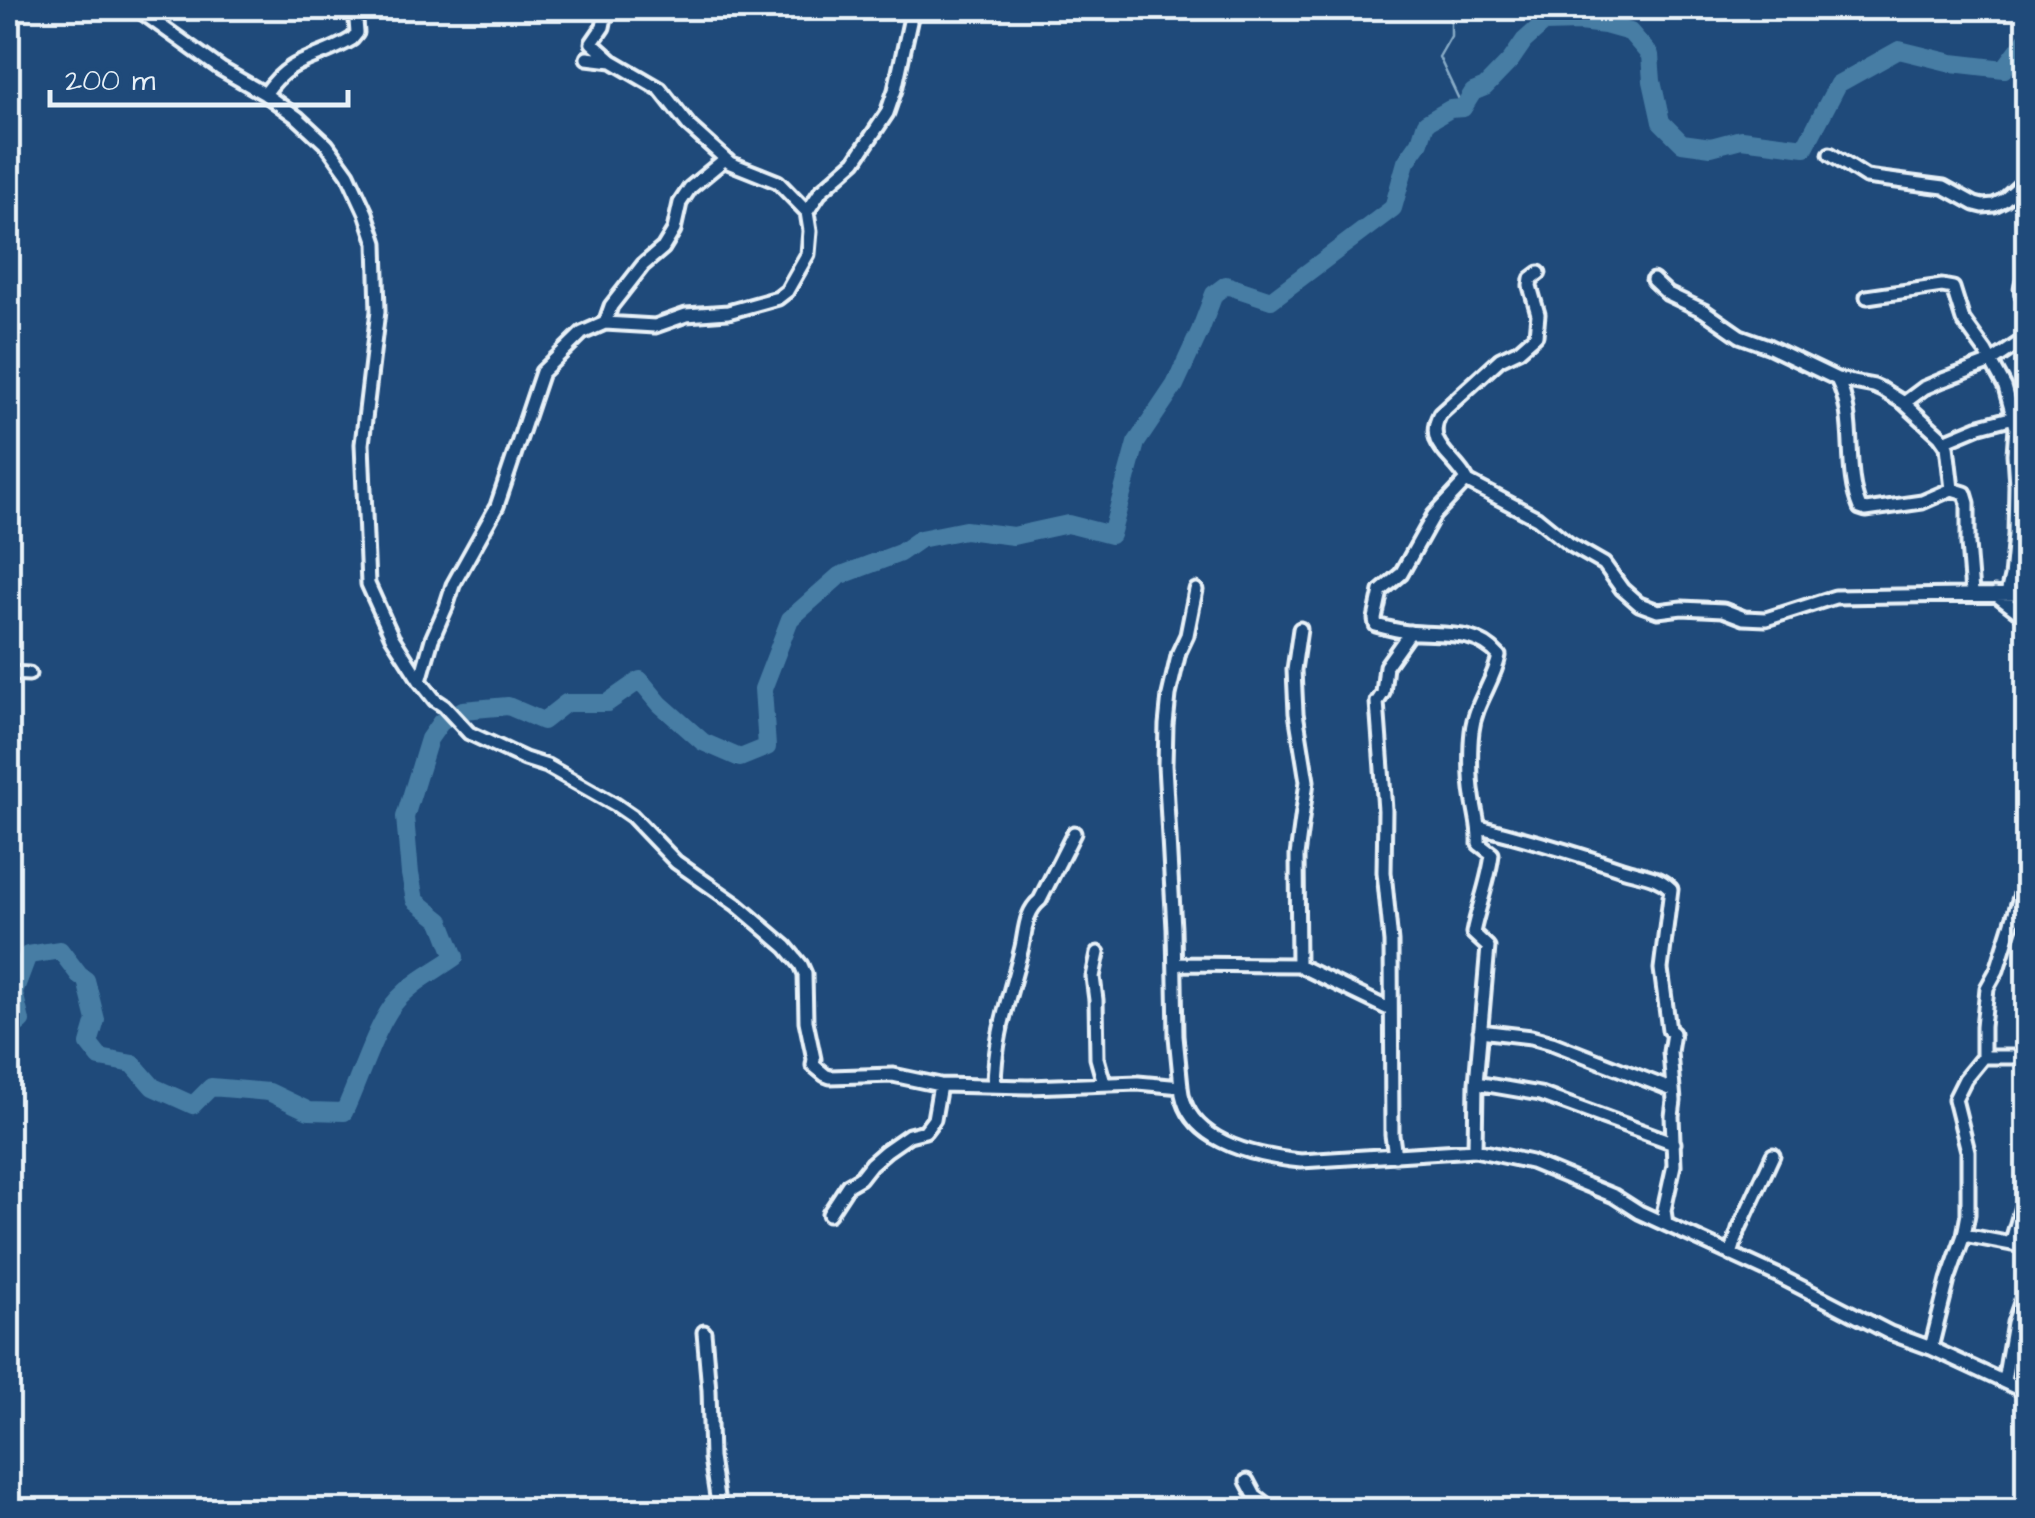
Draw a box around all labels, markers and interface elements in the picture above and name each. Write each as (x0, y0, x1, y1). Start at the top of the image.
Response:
scale bar (50, 45, 348, 107)
text: 200 m (65, 60, 156, 102)

